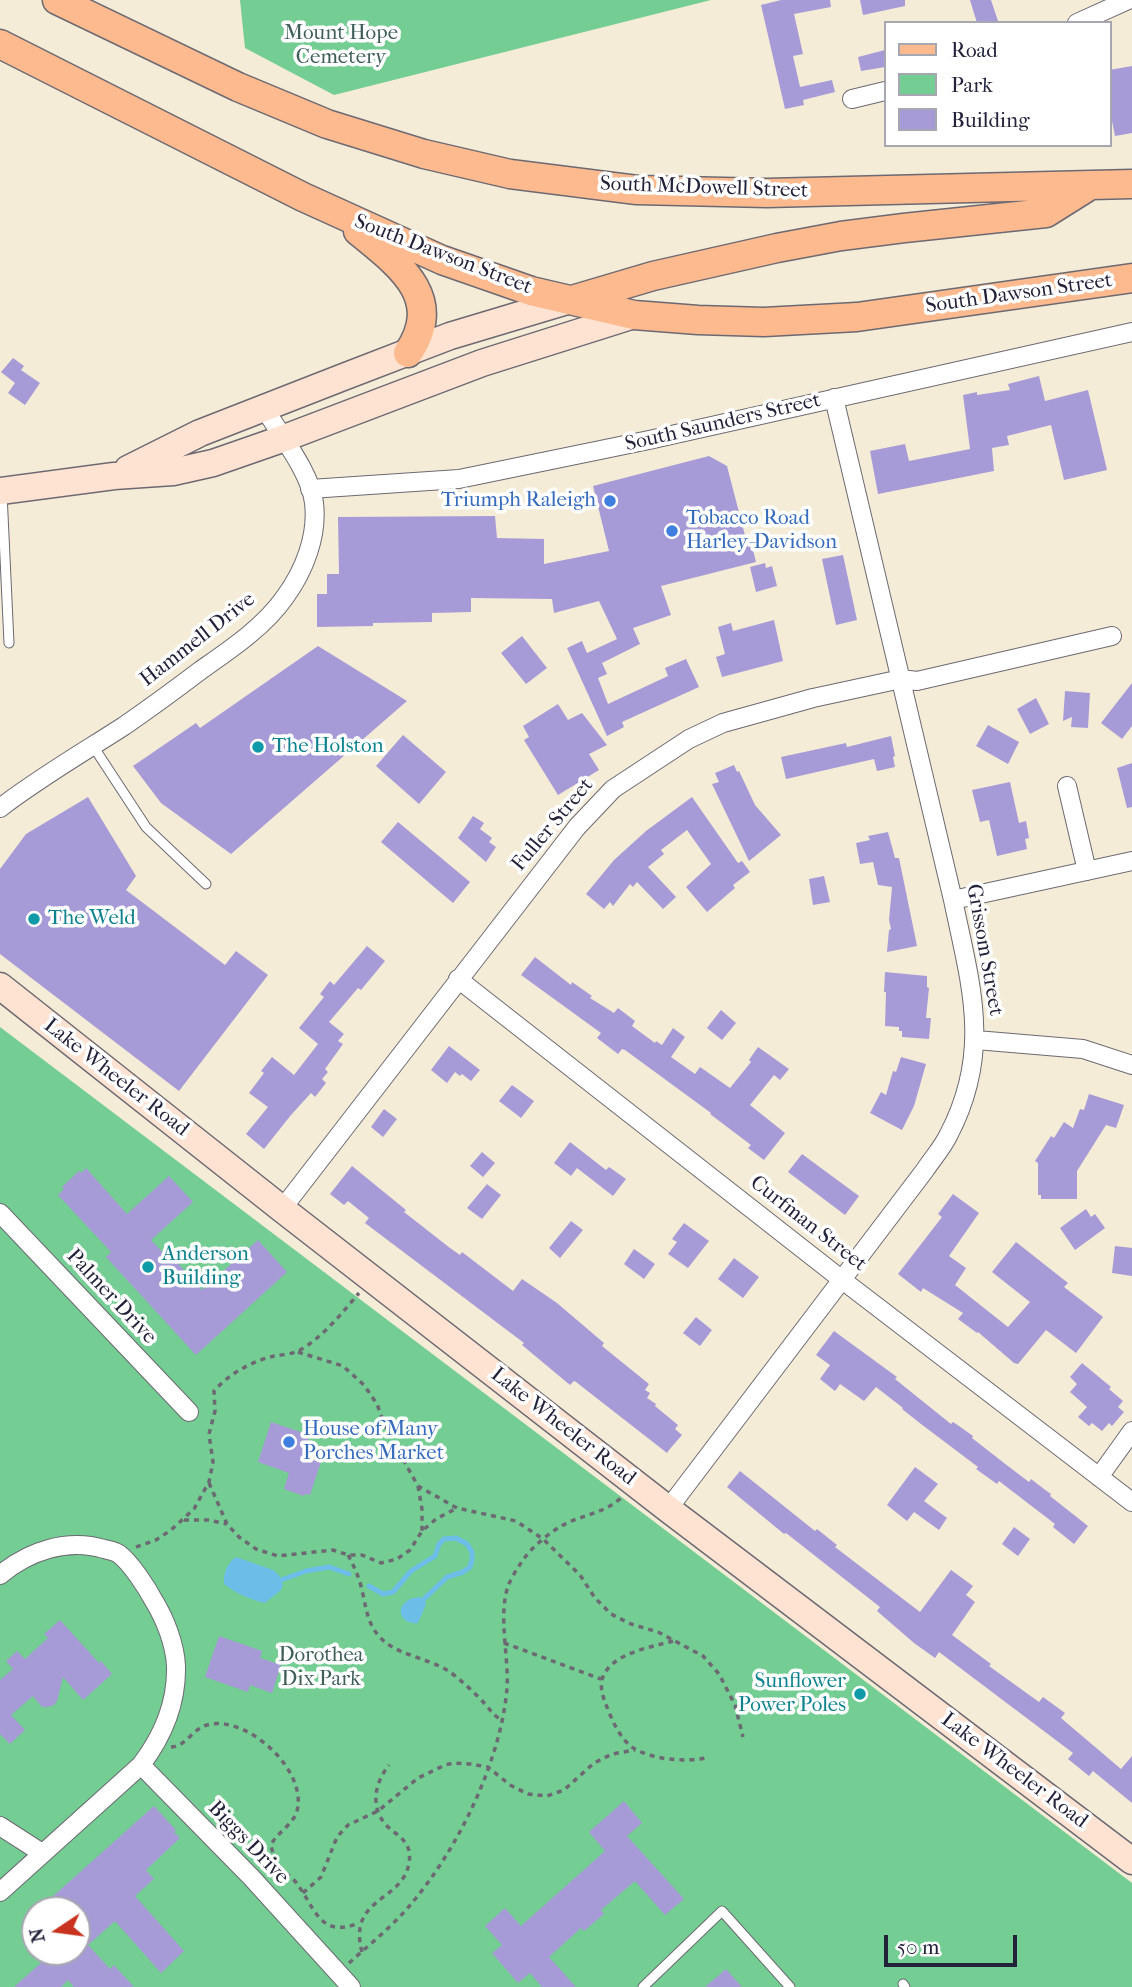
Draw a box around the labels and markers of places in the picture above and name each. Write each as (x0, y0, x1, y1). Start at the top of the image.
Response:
place label: Triumph Raleigh (441, 488, 596, 514)
marker: Triumph Raleigh (602, 493, 618, 509)
place label: Tobacco Road Harley-Davidson (686, 506, 837, 556)
marker: Tobacco Road Harley-Davidson (664, 523, 680, 539)
place label: The Holston (272, 734, 384, 760)
marker: The Holston (250, 739, 266, 755)
place label: The Weld (48, 906, 136, 932)
marker: The Weld (26, 911, 42, 927)
place label: Anderson Building (162, 1242, 249, 1292)
marker: Anderson Building (140, 1259, 156, 1275)
place label: House of Many Porches Market (303, 1417, 444, 1467)
marker: House of Many Porches Market (281, 1434, 297, 1450)
place label: Sunflower Power Poles (738, 1669, 846, 1719)
marker: Sunflower Power Poles (852, 1686, 868, 1702)

